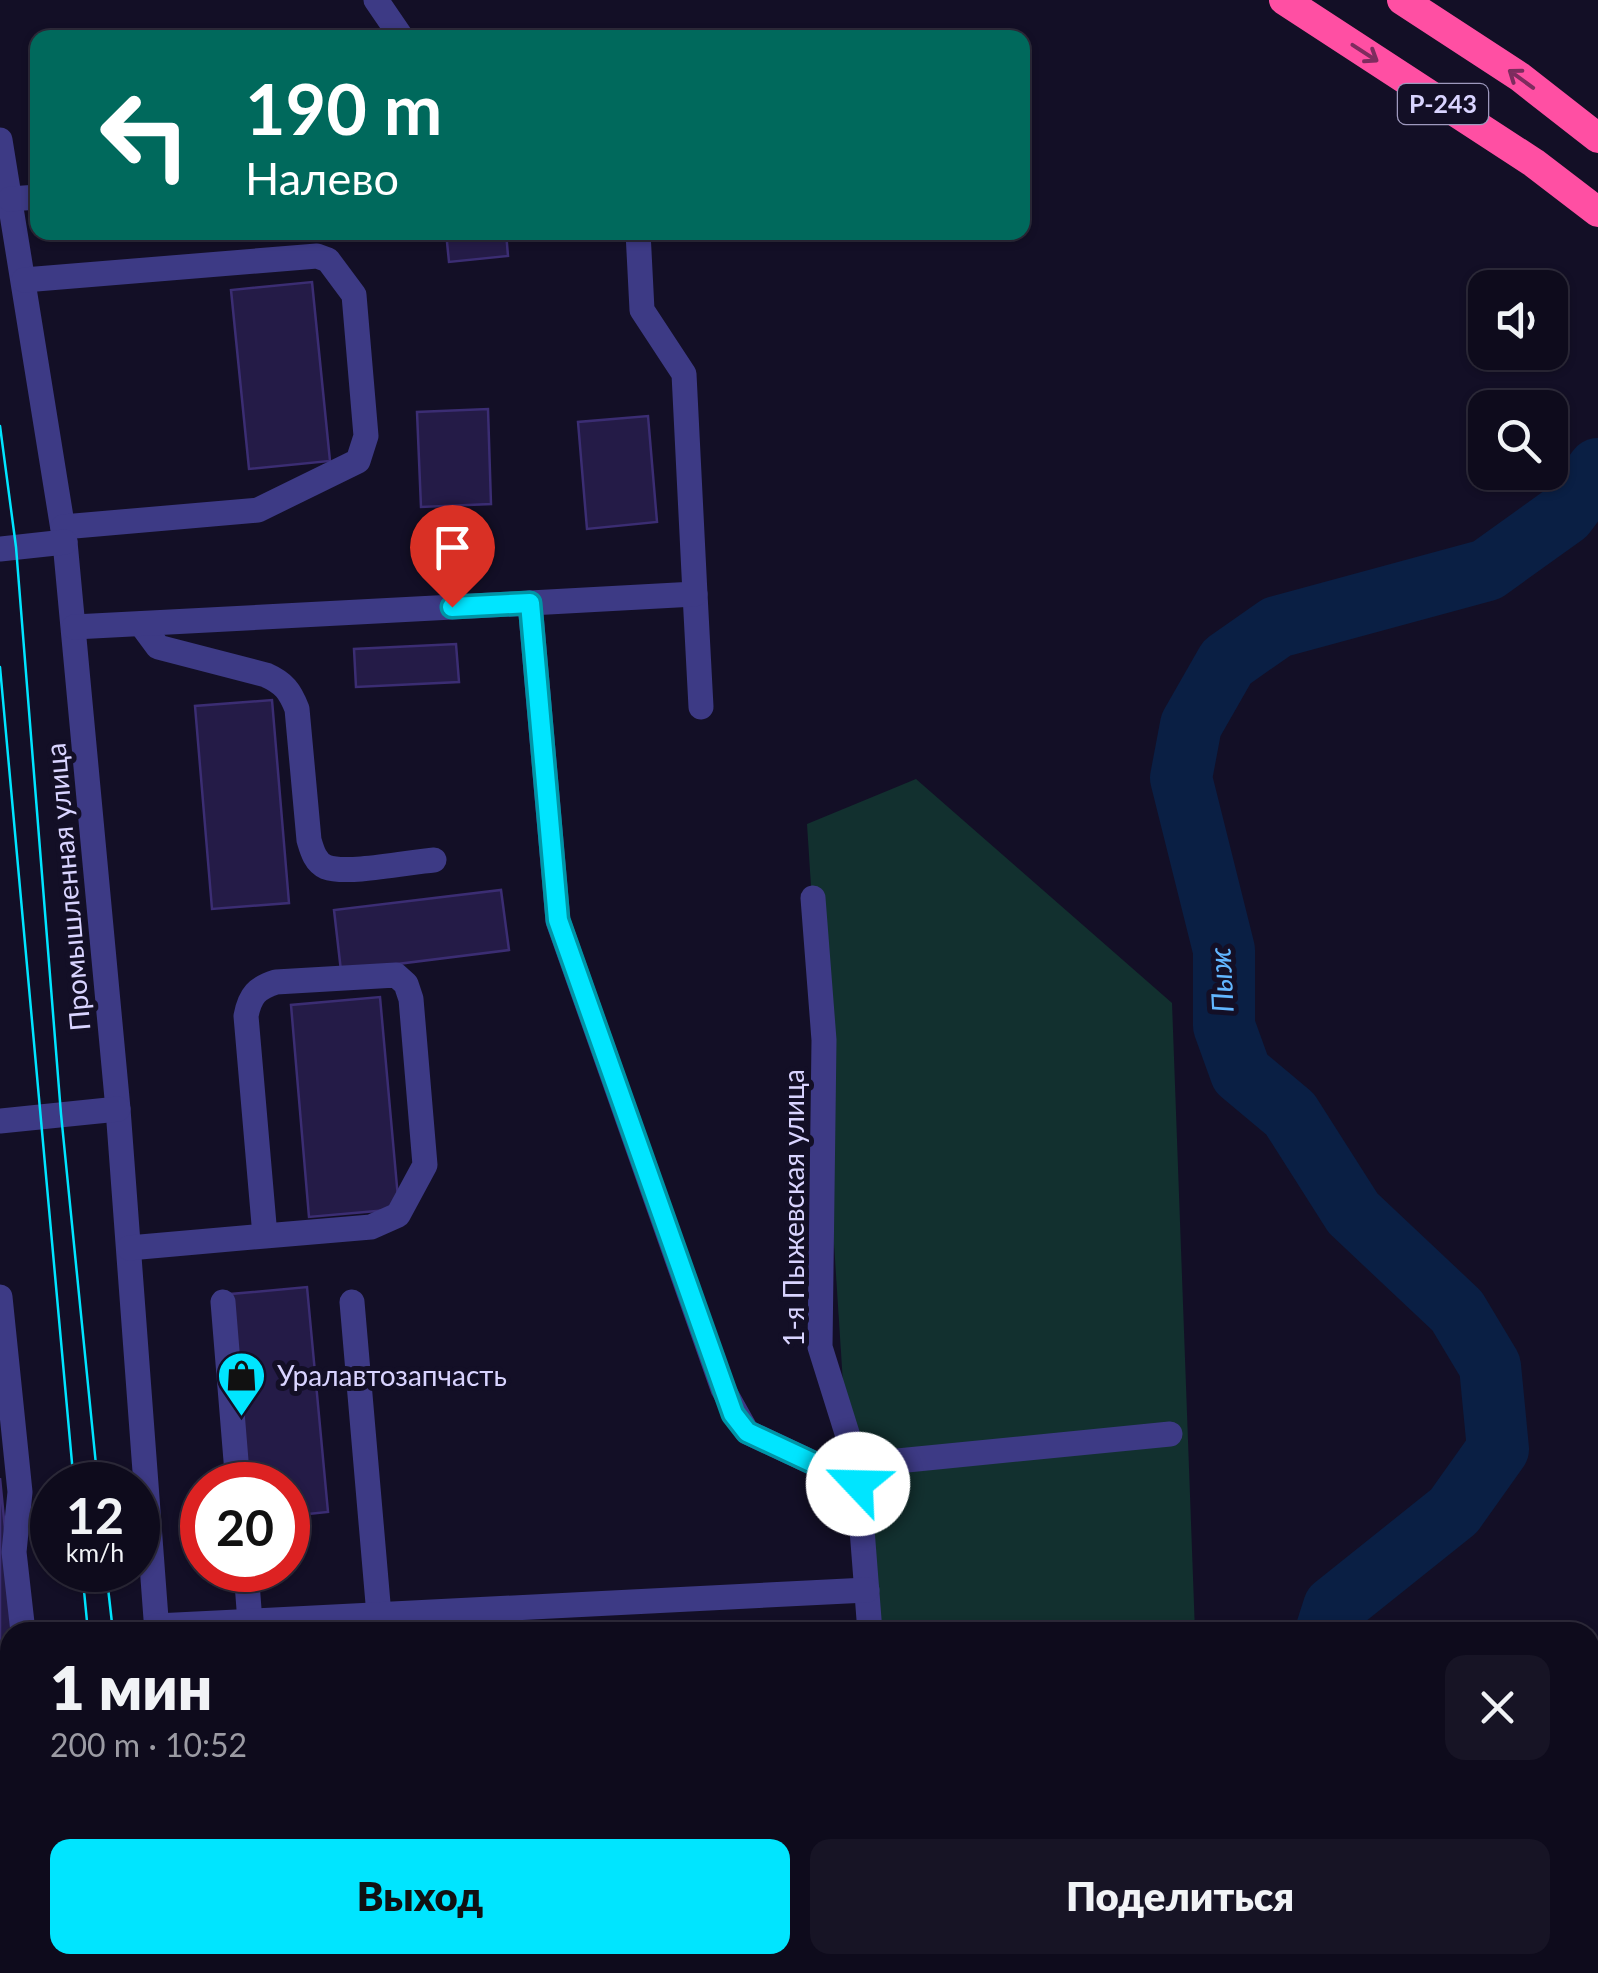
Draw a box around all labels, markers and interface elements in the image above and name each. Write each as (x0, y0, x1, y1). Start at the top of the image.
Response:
one-way arrow (1351, 43, 1379, 64)
text: 190 m (245, 66, 442, 150)
one-way arrow (1508, 68, 1535, 89)
icon: left (80, 70, 210, 200)
road number: Р-243 (1398, 84, 1488, 124)
text: Налево (245, 151, 399, 205)
map controls (1468, 270, 1568, 490)
button: sound (1468, 270, 1568, 370)
button: search (1468, 390, 1568, 490)
pin (410, 505, 495, 608)
icon: arrive (425, 520, 480, 575)
street label: Промышленная улица (37, 742, 97, 1033)
water label: Пыж (1200, 946, 1240, 1014)
street label: 1-я Пыжевская улица (776, 1069, 810, 1347)
shop icon: Уралавтозапчасть (216, 1350, 268, 1418)
place label: Уралавтозапчасть (277, 1358, 507, 1392)
position arrow (806, 1432, 910, 1536)
speed limit sign: 20 (180, 1462, 310, 1592)
text: 12 (66, 1485, 124, 1545)
text: km/h (66, 1537, 124, 1567)
text: 1 мин (50, 1651, 212, 1723)
button: close (1445, 1655, 1550, 1760)
text: 200 m · 10:52 (50, 1725, 247, 1764)
button: Выход (50, 1839, 790, 1954)
button: Поделиться (810, 1839, 1550, 1954)

